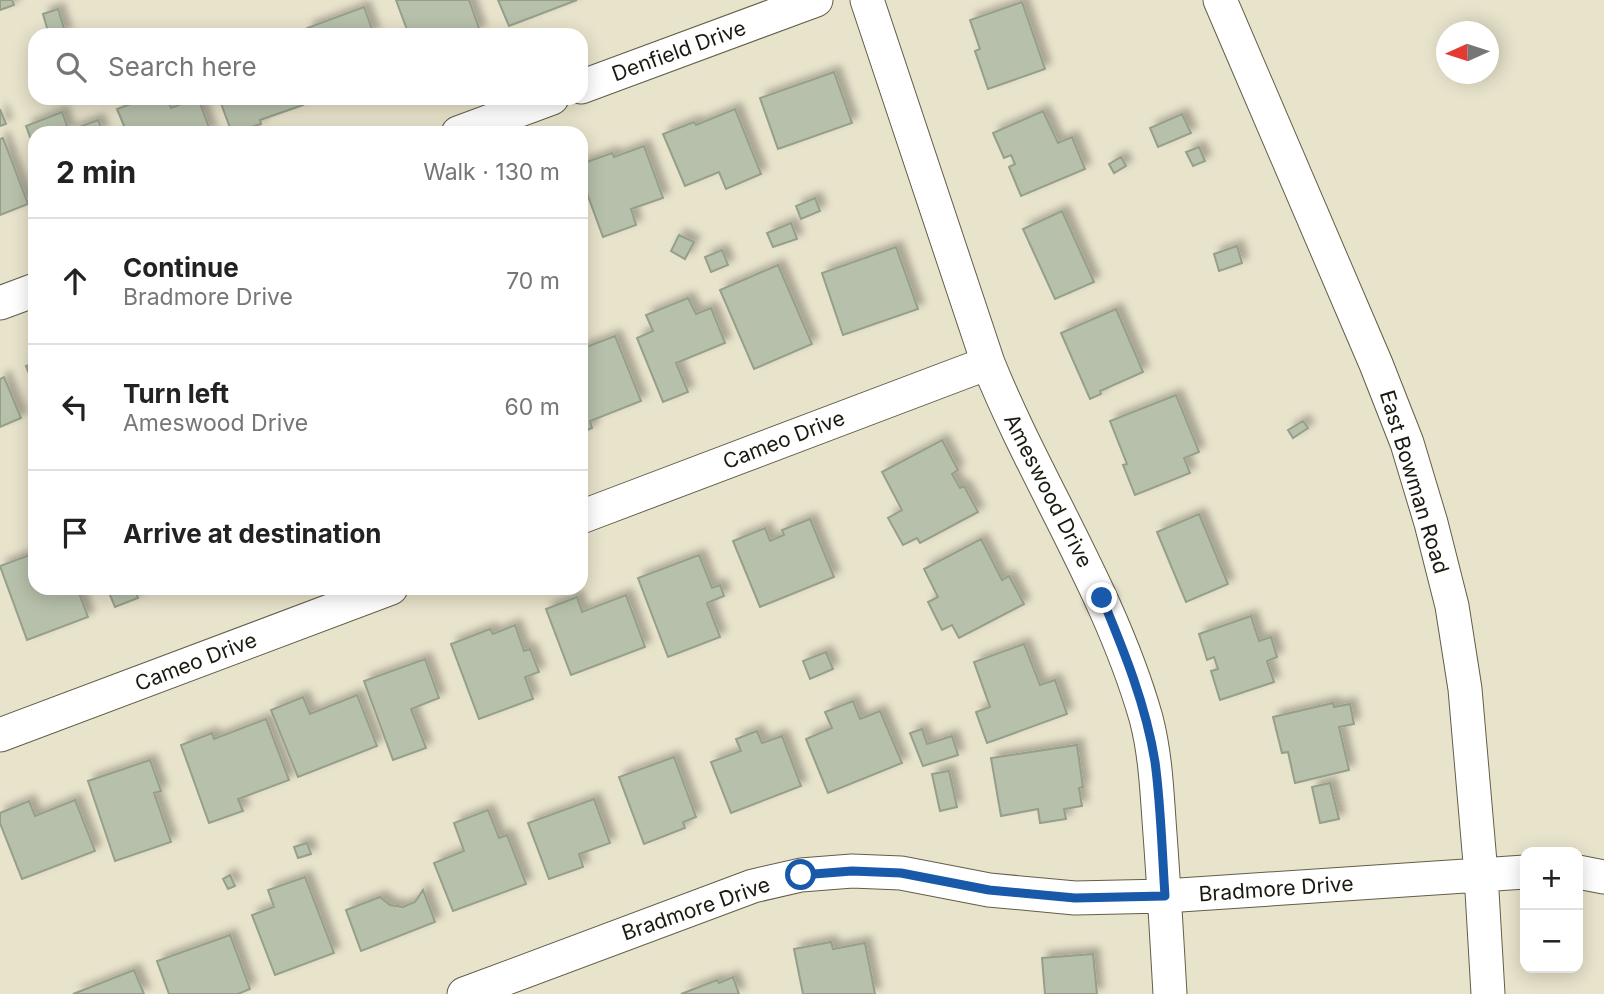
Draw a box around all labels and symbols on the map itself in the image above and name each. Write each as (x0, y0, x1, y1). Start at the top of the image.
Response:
street label: Denfield Drive (608, 15, 749, 86)
north arrow (1436, 21, 1499, 84)
street label: East Bowman Road (1375, 387, 1454, 577)
street label: Cameo Drive (719, 405, 848, 474)
street label: Ameswood Drive (999, 410, 1098, 572)
route end (1086, 582, 1117, 613)
street label: Cameo Drive (131, 627, 260, 696)
route start (785, 859, 816, 890)
street label: Bradmore Drive (618, 871, 773, 946)
street label: Bradmore Drive (1198, 871, 1354, 906)

